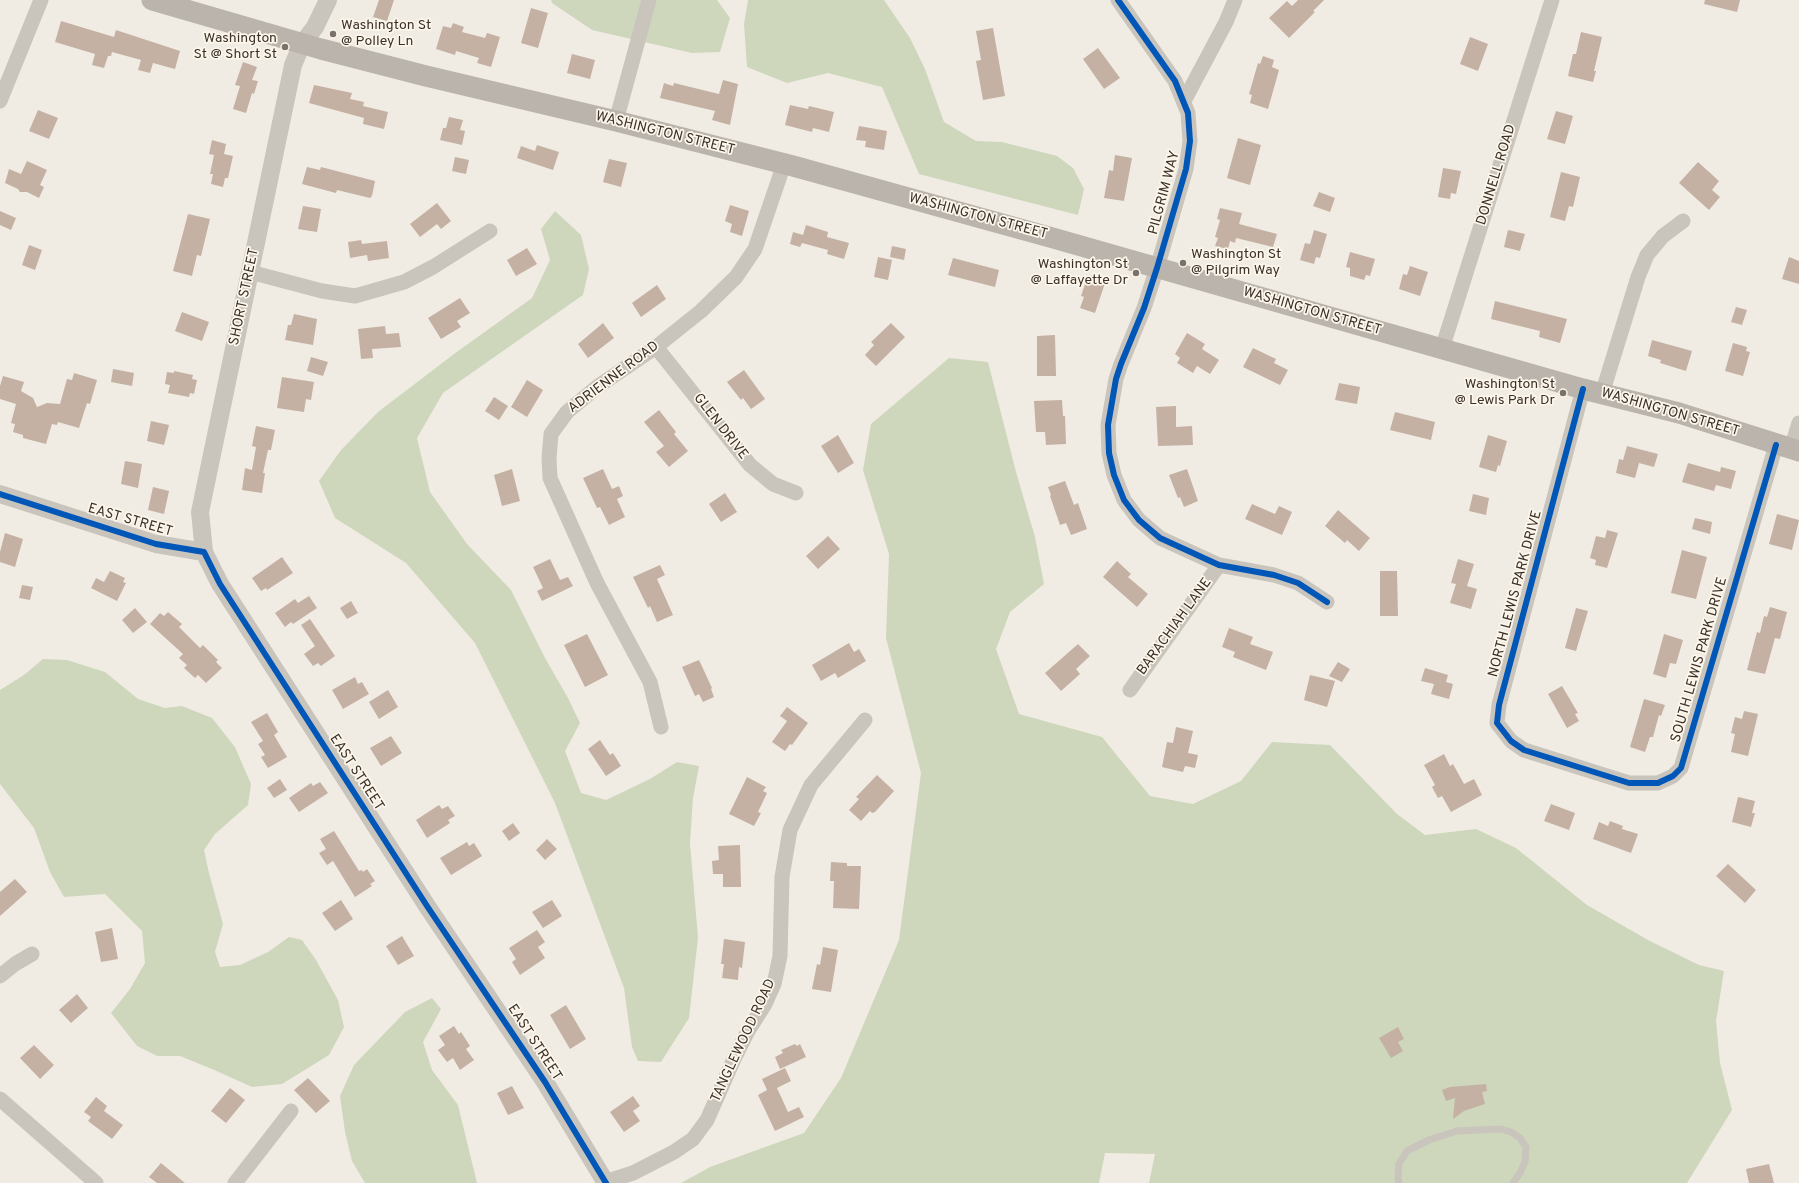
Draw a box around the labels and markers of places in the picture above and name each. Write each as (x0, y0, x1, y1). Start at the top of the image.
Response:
place label: Washington St @ Polley Ln (341, 18, 431, 50)
marker: Washington St @ Polley Ln (328, 29, 338, 39)
place label: Washington St @ Short St (194, 31, 277, 64)
marker: Washington St @ Short St (280, 42, 290, 52)
place label: Washington St @ Pilgrim Way (1191, 247, 1281, 280)
place label: Washington St @ Laffayette Dr (1031, 257, 1128, 290)
marker: Washington St @ Pilgrim Way (1178, 258, 1188, 268)
marker: Washington St @ Laffayette Dr (1131, 268, 1141, 278)
place label: Washington St @ Lewis Park Dr (1455, 377, 1555, 410)
marker: Washington St @ Lewis Park Dr (1558, 388, 1568, 398)

